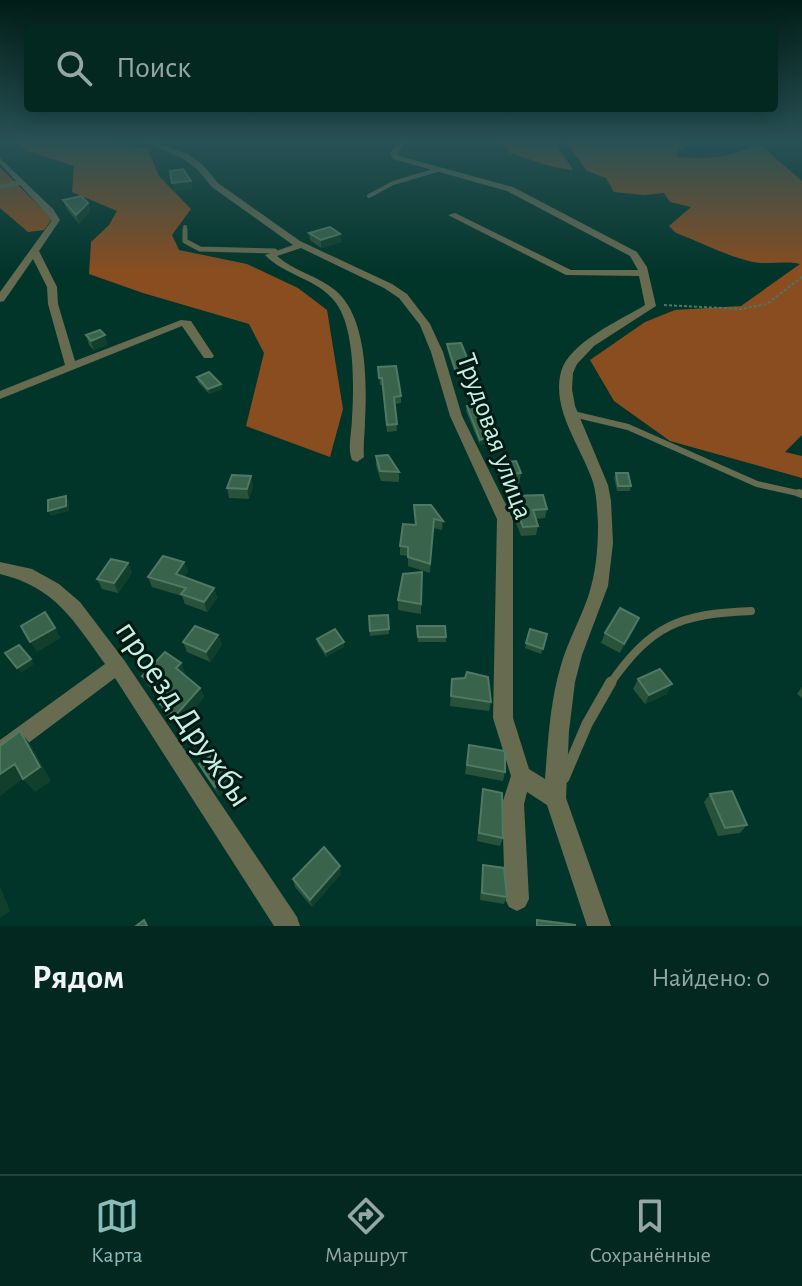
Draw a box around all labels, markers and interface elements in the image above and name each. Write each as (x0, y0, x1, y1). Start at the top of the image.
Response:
search box (24, 24, 778, 112)
icon: search (52, 46, 96, 90)
text: Поиск (116, 53, 191, 83)
street label: Трудовая улица (451, 350, 537, 523)
street label: проезд Дружбы (109, 615, 258, 813)
text: Рядом (32, 961, 124, 995)
text: Найдено: 0 (651, 965, 770, 991)
tab: Карта (91, 1194, 143, 1268)
tab: Маршрут (325, 1194, 407, 1268)
tab: Сохранённые (589, 1194, 711, 1268)

